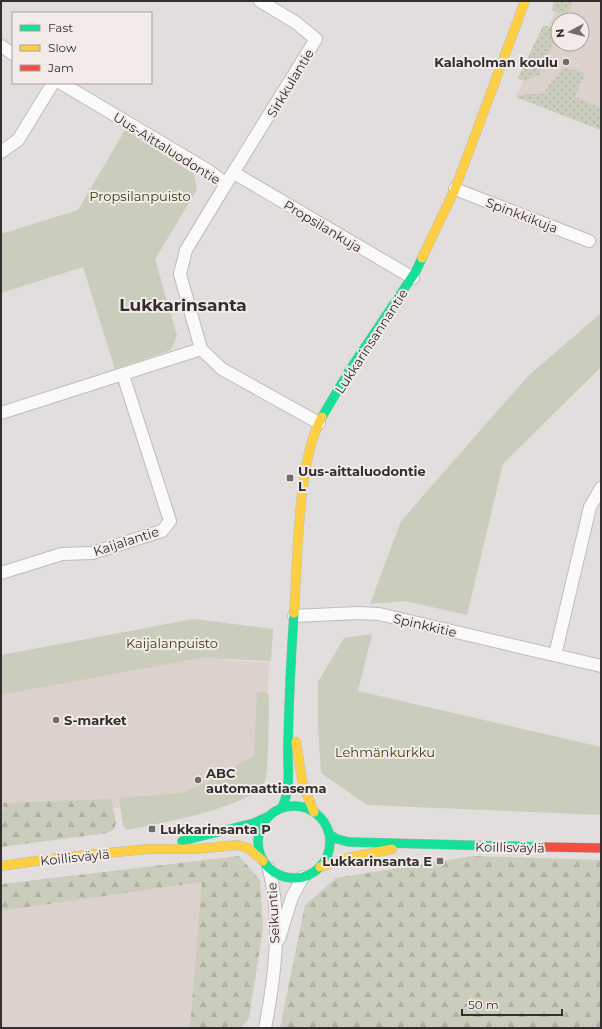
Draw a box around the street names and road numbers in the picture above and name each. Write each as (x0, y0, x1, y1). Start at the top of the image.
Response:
street label: Sirkkulantie (263, 46, 317, 120)
street label: Uus-Aittaluodontie (110, 109, 224, 188)
street label: Spinkkikuja (484, 194, 560, 236)
street label: Propsilankuja (281, 196, 365, 256)
street label: Lukkarinsannantie (331, 286, 411, 396)
street label: Kaijalantie (91, 523, 161, 559)
street label: Spinkkitie (392, 610, 458, 640)
street label: Koillisväylä (475, 838, 545, 856)
street label: Koillisväylä (39, 845, 111, 869)
street label: Seikuntie (263, 882, 283, 944)

